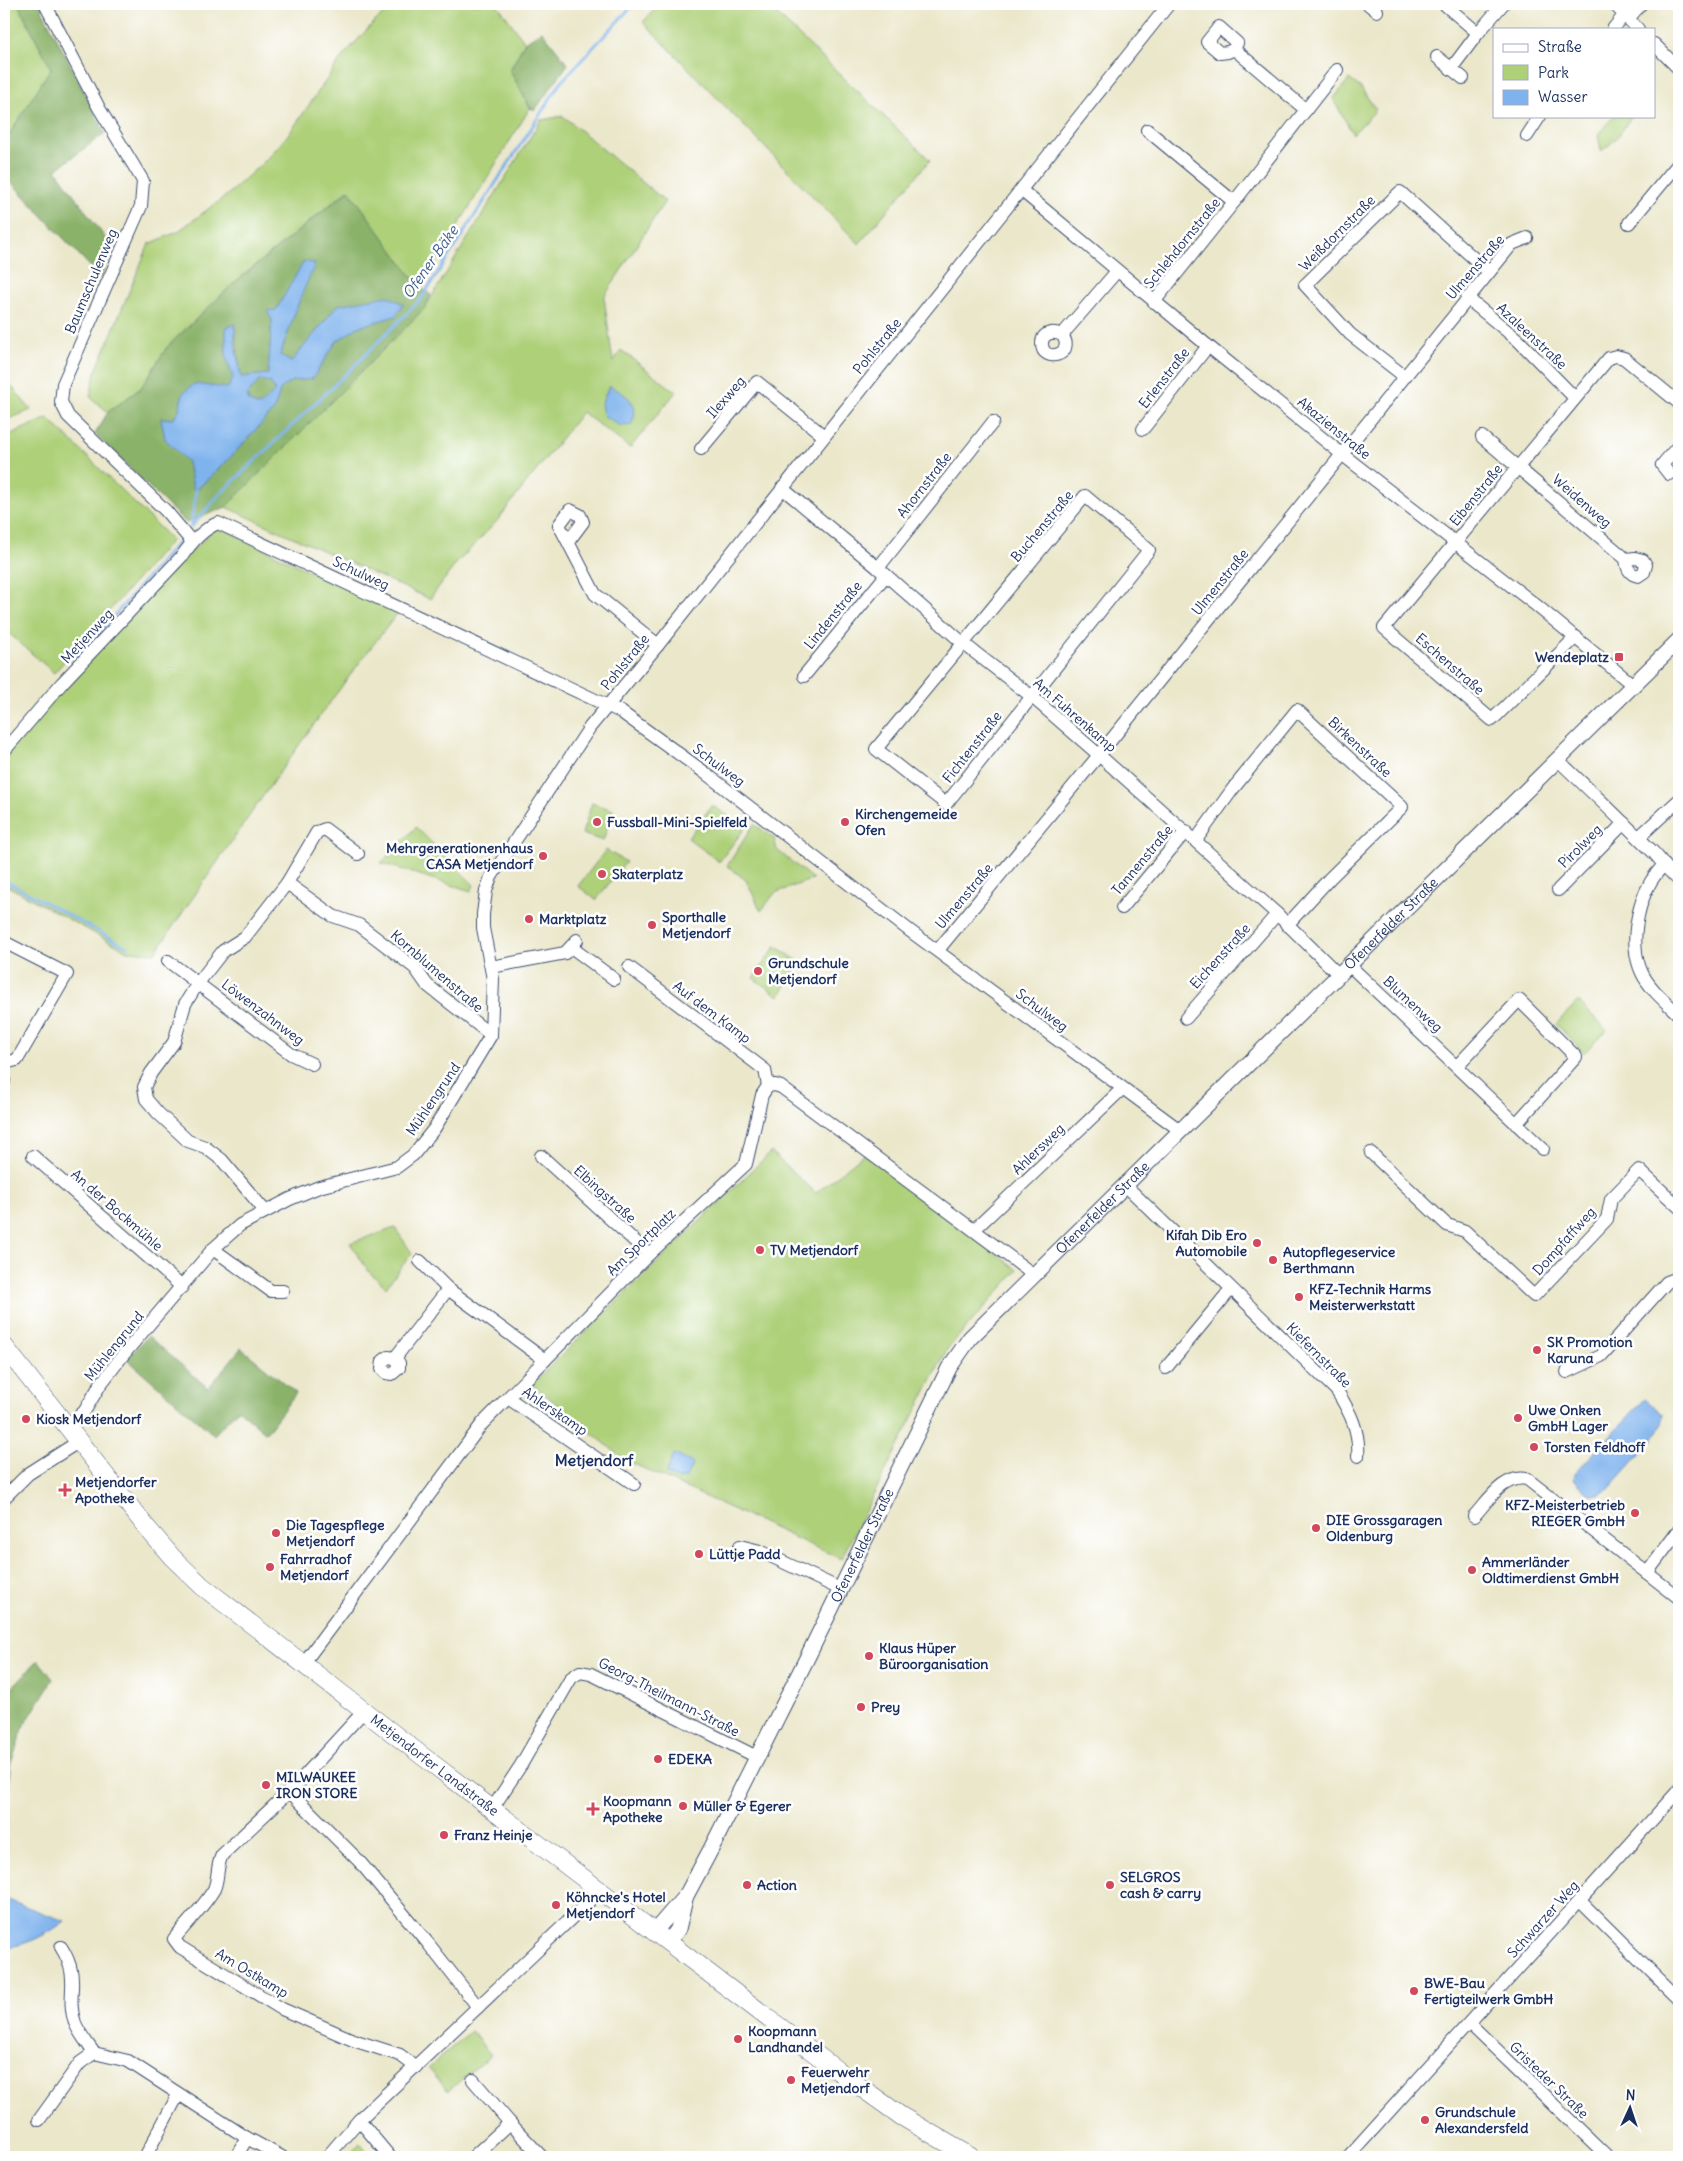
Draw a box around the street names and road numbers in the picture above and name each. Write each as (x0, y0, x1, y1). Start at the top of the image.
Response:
street label: Weißdornstraße (1295, 191, 1379, 275)
street label: Schlehdornstraße (1140, 194, 1224, 292)
street label: Baumschulenweg (61, 226, 121, 336)
street label: Ulmenstraße (1442, 231, 1508, 303)
street label: Azaleenstraße (1493, 299, 1571, 373)
street label: Pohlstraße (849, 314, 905, 378)
street label: Erlenstraße (1135, 344, 1193, 412)
street label: Ilexweg (703, 372, 749, 422)
street label: Akazienstraße (1294, 393, 1374, 463)
street label: Ahornstraße (893, 449, 955, 521)
street label: Eibenstraße (1446, 460, 1506, 530)
street label: Weidenweg (1549, 470, 1615, 532)
street label: Buchenstraße (1007, 487, 1077, 565)
street label: Ulmenstraße (1188, 545, 1252, 619)
street label: Schulweg (330, 552, 392, 594)
street label: Lindenstraße (800, 577, 866, 653)
street label: Metjenweg (57, 605, 117, 667)
street label: Eschenstraße (1412, 629, 1488, 699)
street label: Pohlstraße (597, 630, 653, 694)
street label: Am Fuhrenkamp (1030, 674, 1120, 756)
street label: Fichtenstraße (938, 708, 1006, 786)
street label: Birkenstraße (1324, 713, 1396, 781)
street label: Schulweg (689, 740, 749, 790)
street label: Pirolweg (1554, 820, 1606, 872)
street label: Tannenstraße (1107, 821, 1177, 899)
street label: Ulmenstraße (931, 859, 997, 933)
street label: Ofenerfelder Straße (1340, 873, 1442, 974)
street label: Eichenstraße (1186, 919, 1254, 993)
street label: Kornblumenstraße (387, 926, 487, 1016)
street label: Blumenweg (1380, 972, 1446, 1036)
street label: Löwenzahnweg (218, 975, 308, 1049)
street label: Auf dem Kamp (669, 977, 755, 1047)
street label: Schulweg (1012, 985, 1072, 1035)
street label: Mühlengrund (402, 1059, 464, 1139)
street label: Ahlersweg (1008, 1120, 1068, 1178)
street label: Ofenerfelder Straße (1052, 1157, 1153, 1258)
street label: Elbingstraße (570, 1161, 640, 1227)
street label: An der Bockmühle (67, 1165, 167, 1255)
street label: Dompfaffweg (1529, 1203, 1599, 1279)
street label: Am Sportplatz (603, 1204, 680, 1279)
street label: Mühlengrund (80, 1308, 148, 1384)
street label: Kiefernstraße (1283, 1319, 1355, 1391)
street label: Ahlerskamp (519, 1383, 591, 1439)
street label: Ofenerfelder Straße (827, 1485, 898, 1605)
street label: Georg-Theilmann-Straße (595, 1654, 743, 1740)
street label: Metjendorfer Landstraße (367, 1710, 502, 1820)
street label: Schwarzer Weg (1503, 1876, 1583, 1962)
street label: Am Ostkamp (212, 1944, 292, 2002)
street label: Gristeder Straße (1506, 2038, 1592, 2122)

